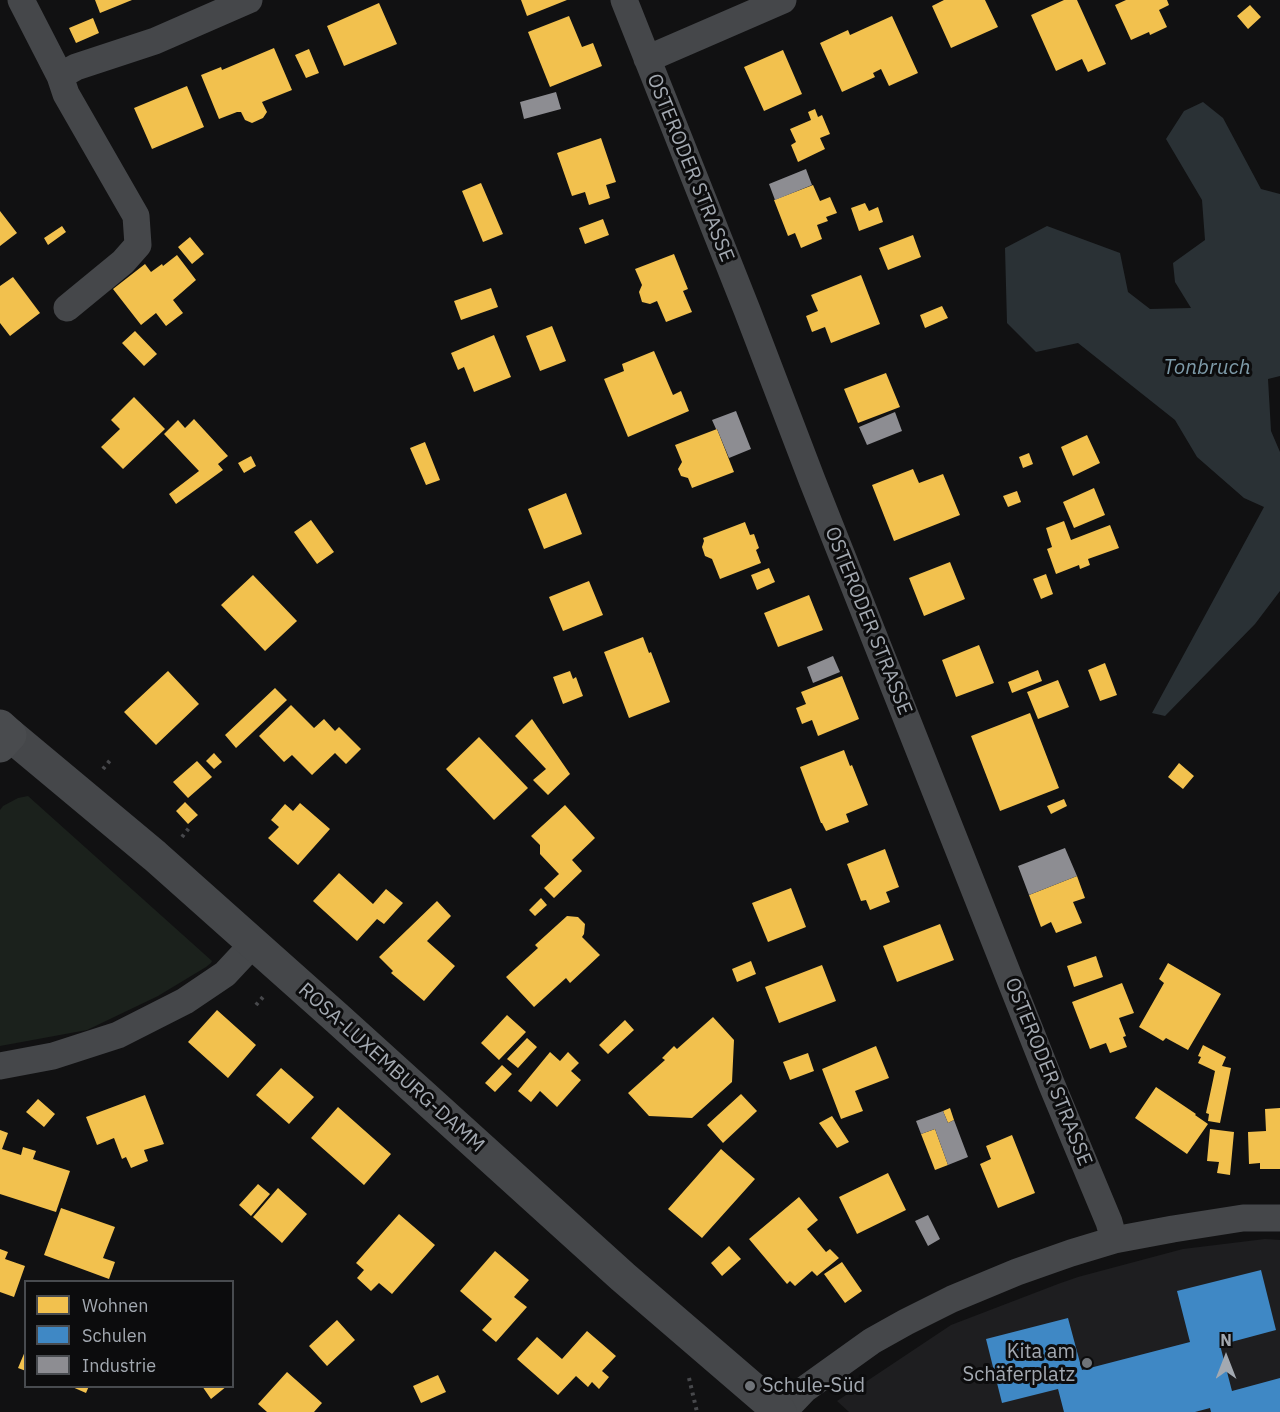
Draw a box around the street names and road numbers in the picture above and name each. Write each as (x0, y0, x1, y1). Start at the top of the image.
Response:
street label: OSTERODER STRASSE (641, 70, 739, 266)
street label: OSTERODER STRASSE (819, 523, 917, 719)
street label: OSTERODER STRASSE (999, 974, 1097, 1170)
street label: ROSA-LUXEMBURG-DAMM (293, 978, 489, 1158)

